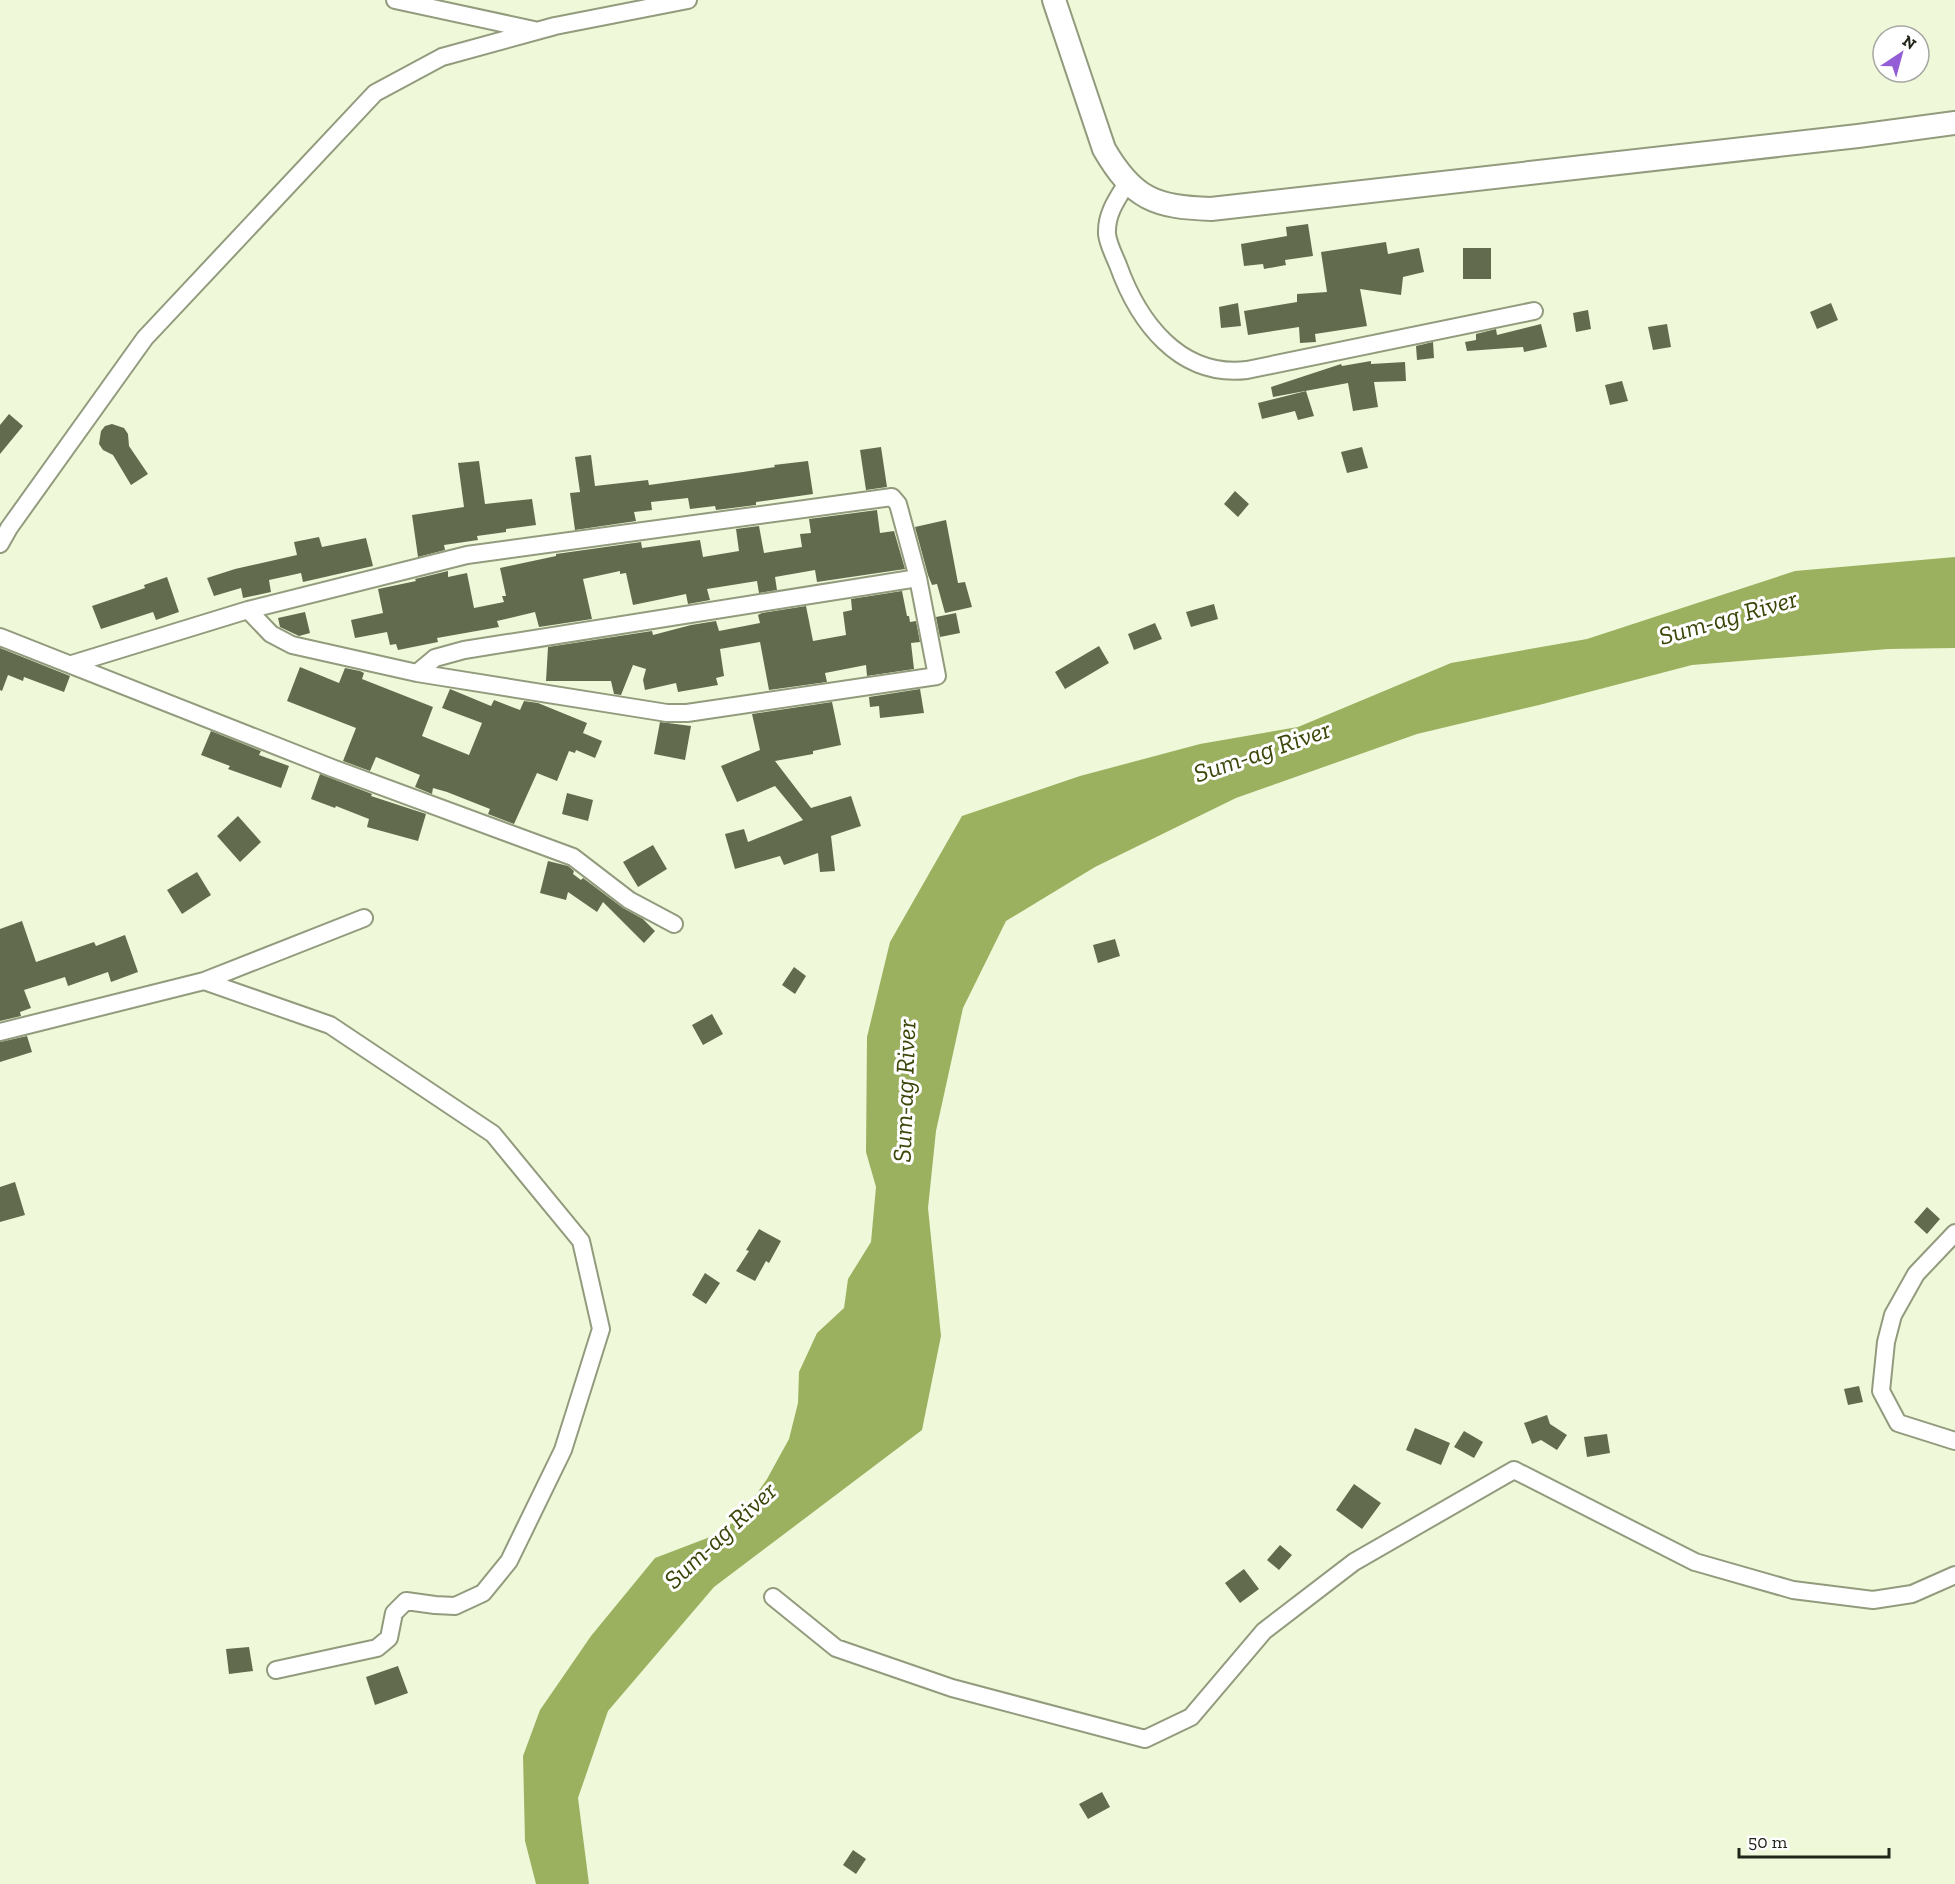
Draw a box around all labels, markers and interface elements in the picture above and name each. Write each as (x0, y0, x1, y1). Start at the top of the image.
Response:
north arrow (1871, 24, 1931, 84)
text: N (1899, 31, 1920, 54)
water label: Sum-ag River (1655, 582, 1801, 652)
water label: Sum-ag River (1189, 713, 1335, 789)
water label: Sum-ag River (886, 1019, 922, 1163)
water label: Sum-ag River (657, 1475, 783, 1595)
scale bar (1739, 1821, 1889, 1859)
text: 50 m (1748, 1831, 1788, 1853)

